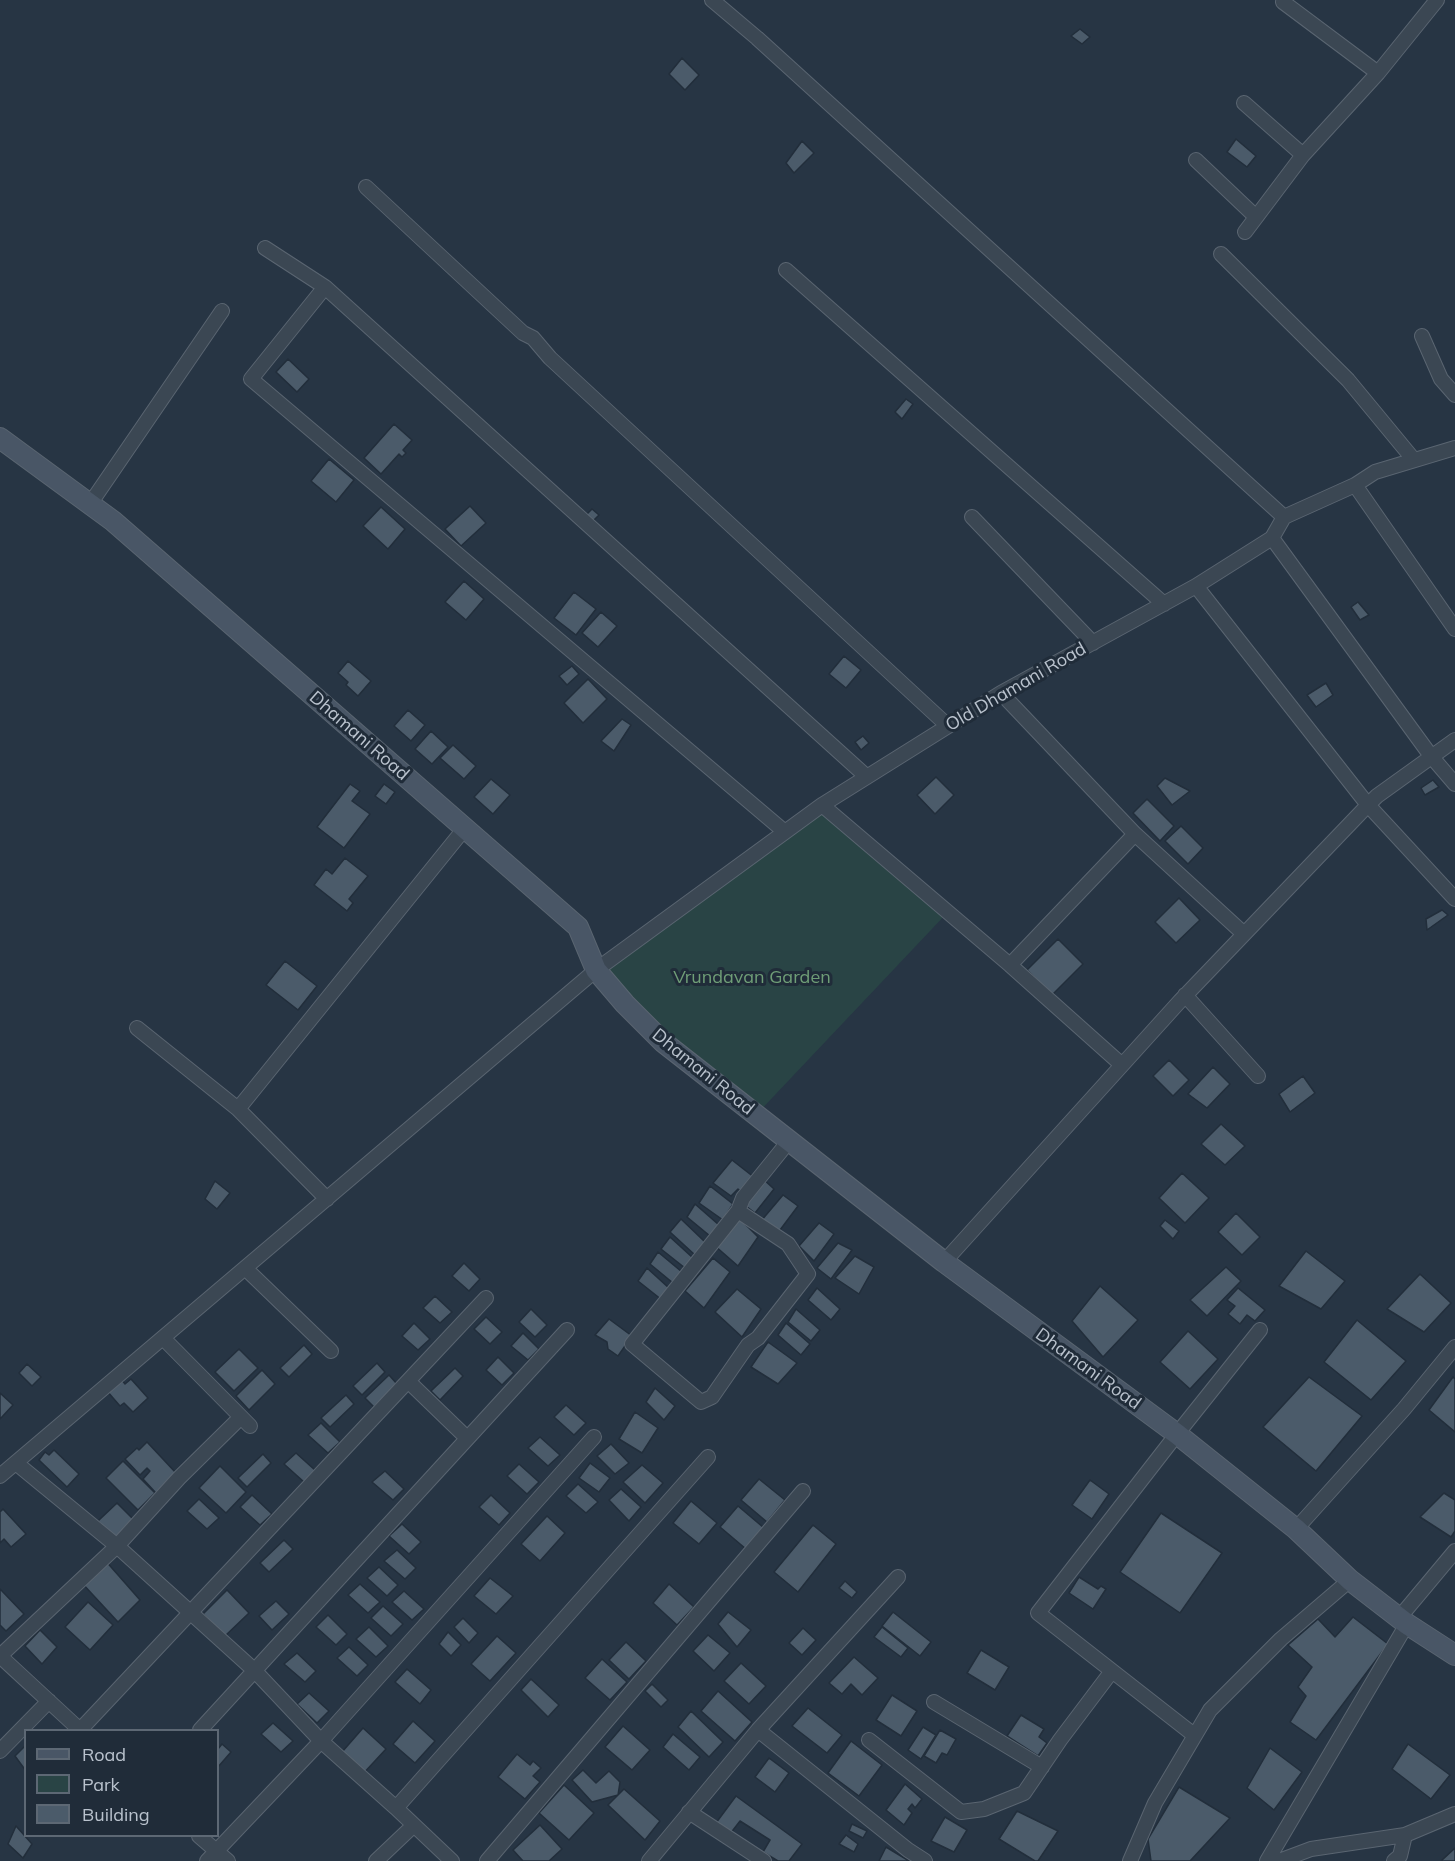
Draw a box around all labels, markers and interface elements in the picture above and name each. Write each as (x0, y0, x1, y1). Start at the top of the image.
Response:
street label: Old Dhamani Road (942, 638, 1090, 736)
street label: Dhamani Road (305, 687, 413, 785)
park label: Vrundavan Garden (673, 967, 831, 989)
street label: Dhamani Road (648, 1024, 758, 1120)
street label: Dhamani Road (1031, 1324, 1145, 1414)
legend (24, 1729, 219, 1837)
text: Road (82, 1743, 126, 1766)
text: Park (82, 1773, 120, 1796)
text: Building (82, 1803, 150, 1826)

